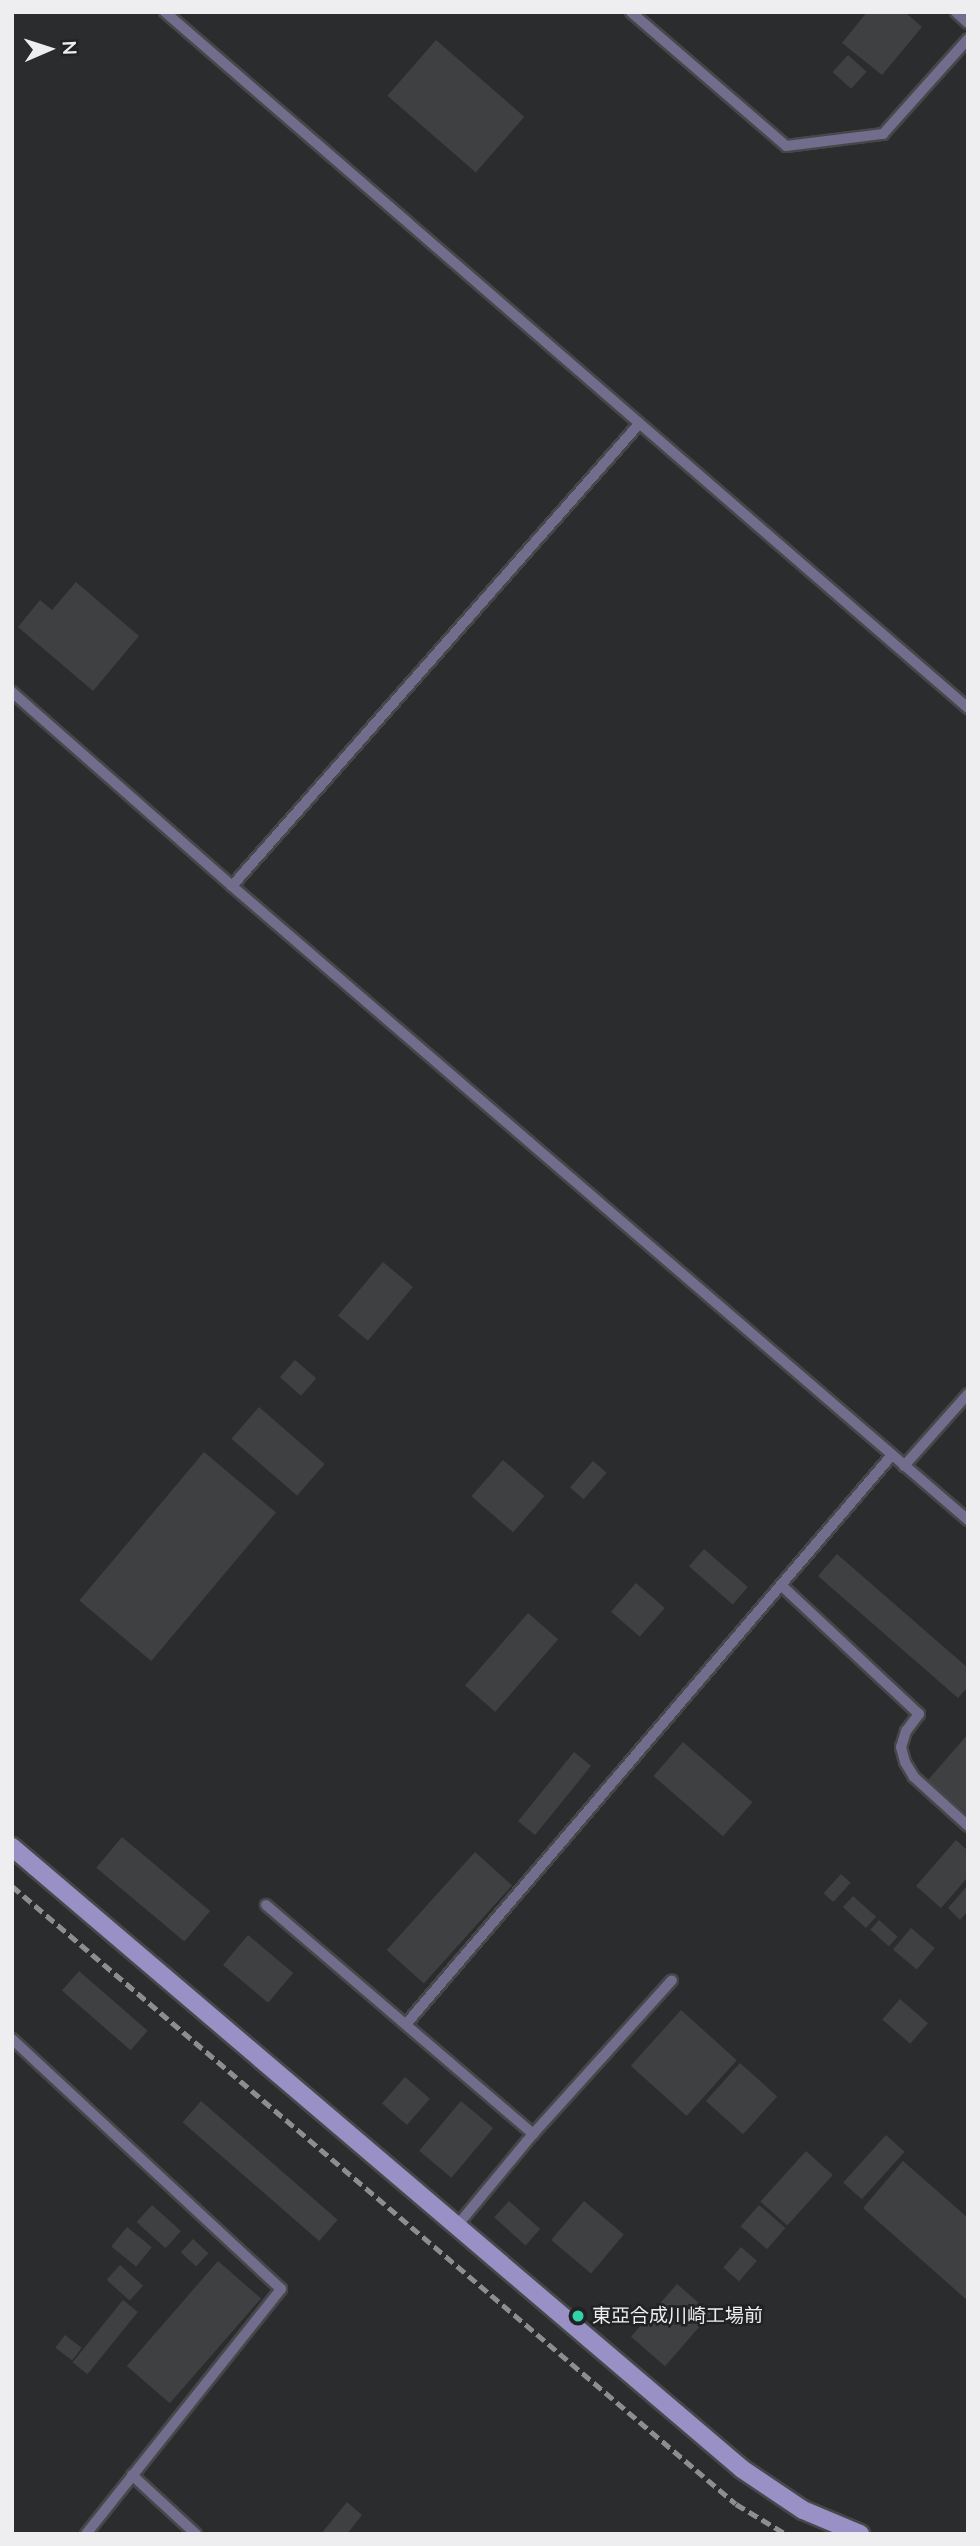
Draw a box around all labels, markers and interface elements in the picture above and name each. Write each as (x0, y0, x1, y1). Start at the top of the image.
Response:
north arrow (14, 14, 84, 84)
text: N (58, 40, 82, 56)
place label: 東亞合成川崎工場前 (592, 2305, 763, 2327)
marker: 東亞合成川崎工場前 (570, 2308, 586, 2324)

